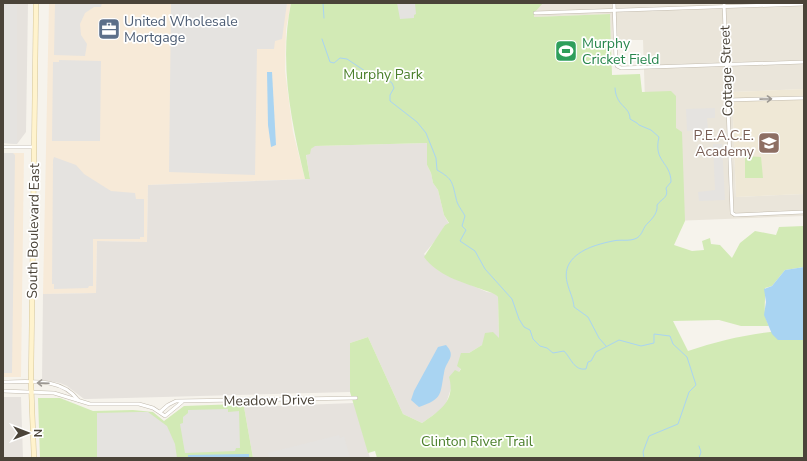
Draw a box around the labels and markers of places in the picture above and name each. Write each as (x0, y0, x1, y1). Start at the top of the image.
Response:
place label: United Wholesale Mortgage (124, 12, 238, 47)
office icon: United Wholesale Mortgage (96, 16, 122, 42)
place label: Murphy Cricket Field (582, 34, 660, 69)
sports icon: Murphy Cricket Field (553, 38, 579, 64)
place label: P.E.A.C.E. Academy (693, 126, 755, 161)
school or university icon: P.E.A.C.E. Academy (756, 130, 782, 156)

